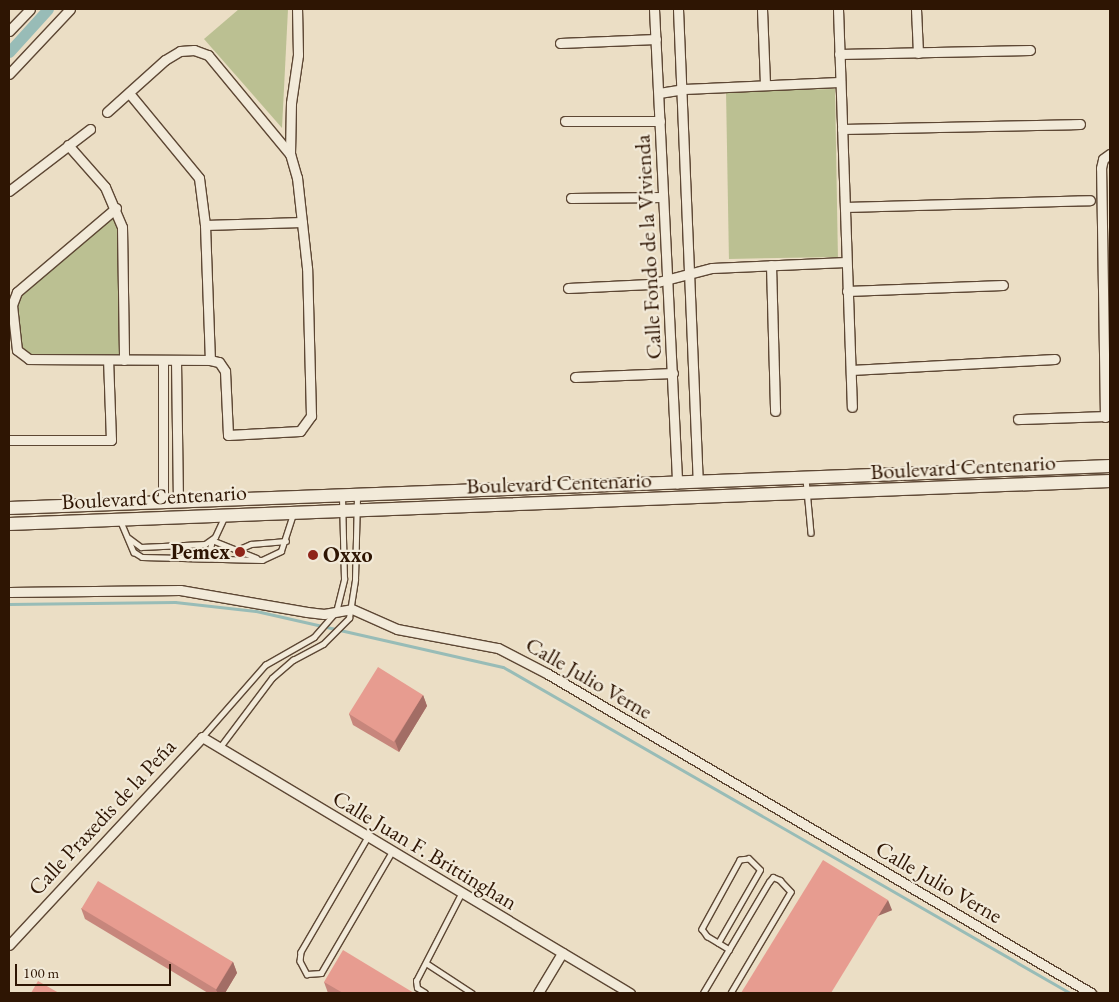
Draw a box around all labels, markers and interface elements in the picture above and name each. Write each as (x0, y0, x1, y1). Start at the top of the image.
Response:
street label: Calle Fondo de la Vivienda (629, 134, 667, 360)
street label: Boulevard Centenario (870, 449, 1056, 485)
street label: Boulevard Centenario (466, 467, 652, 499)
street label: Boulevard Centenario (61, 479, 247, 515)
place label: Pemex (170, 539, 230, 565)
place label: Oxxo (323, 542, 372, 568)
marker: Pemex (234, 546, 246, 558)
marker: Oxxo (307, 549, 319, 561)
street label: Calle Julio Verne (521, 631, 657, 725)
street label: Calle Praxedis de la Peña (23, 733, 181, 901)
street label: Calle Juan F. Brittinghan (328, 785, 522, 915)
street label: Calle Julio Verne (871, 835, 1007, 929)
scale bar (18, 954, 174, 986)
text: 100 m (23, 963, 59, 982)

